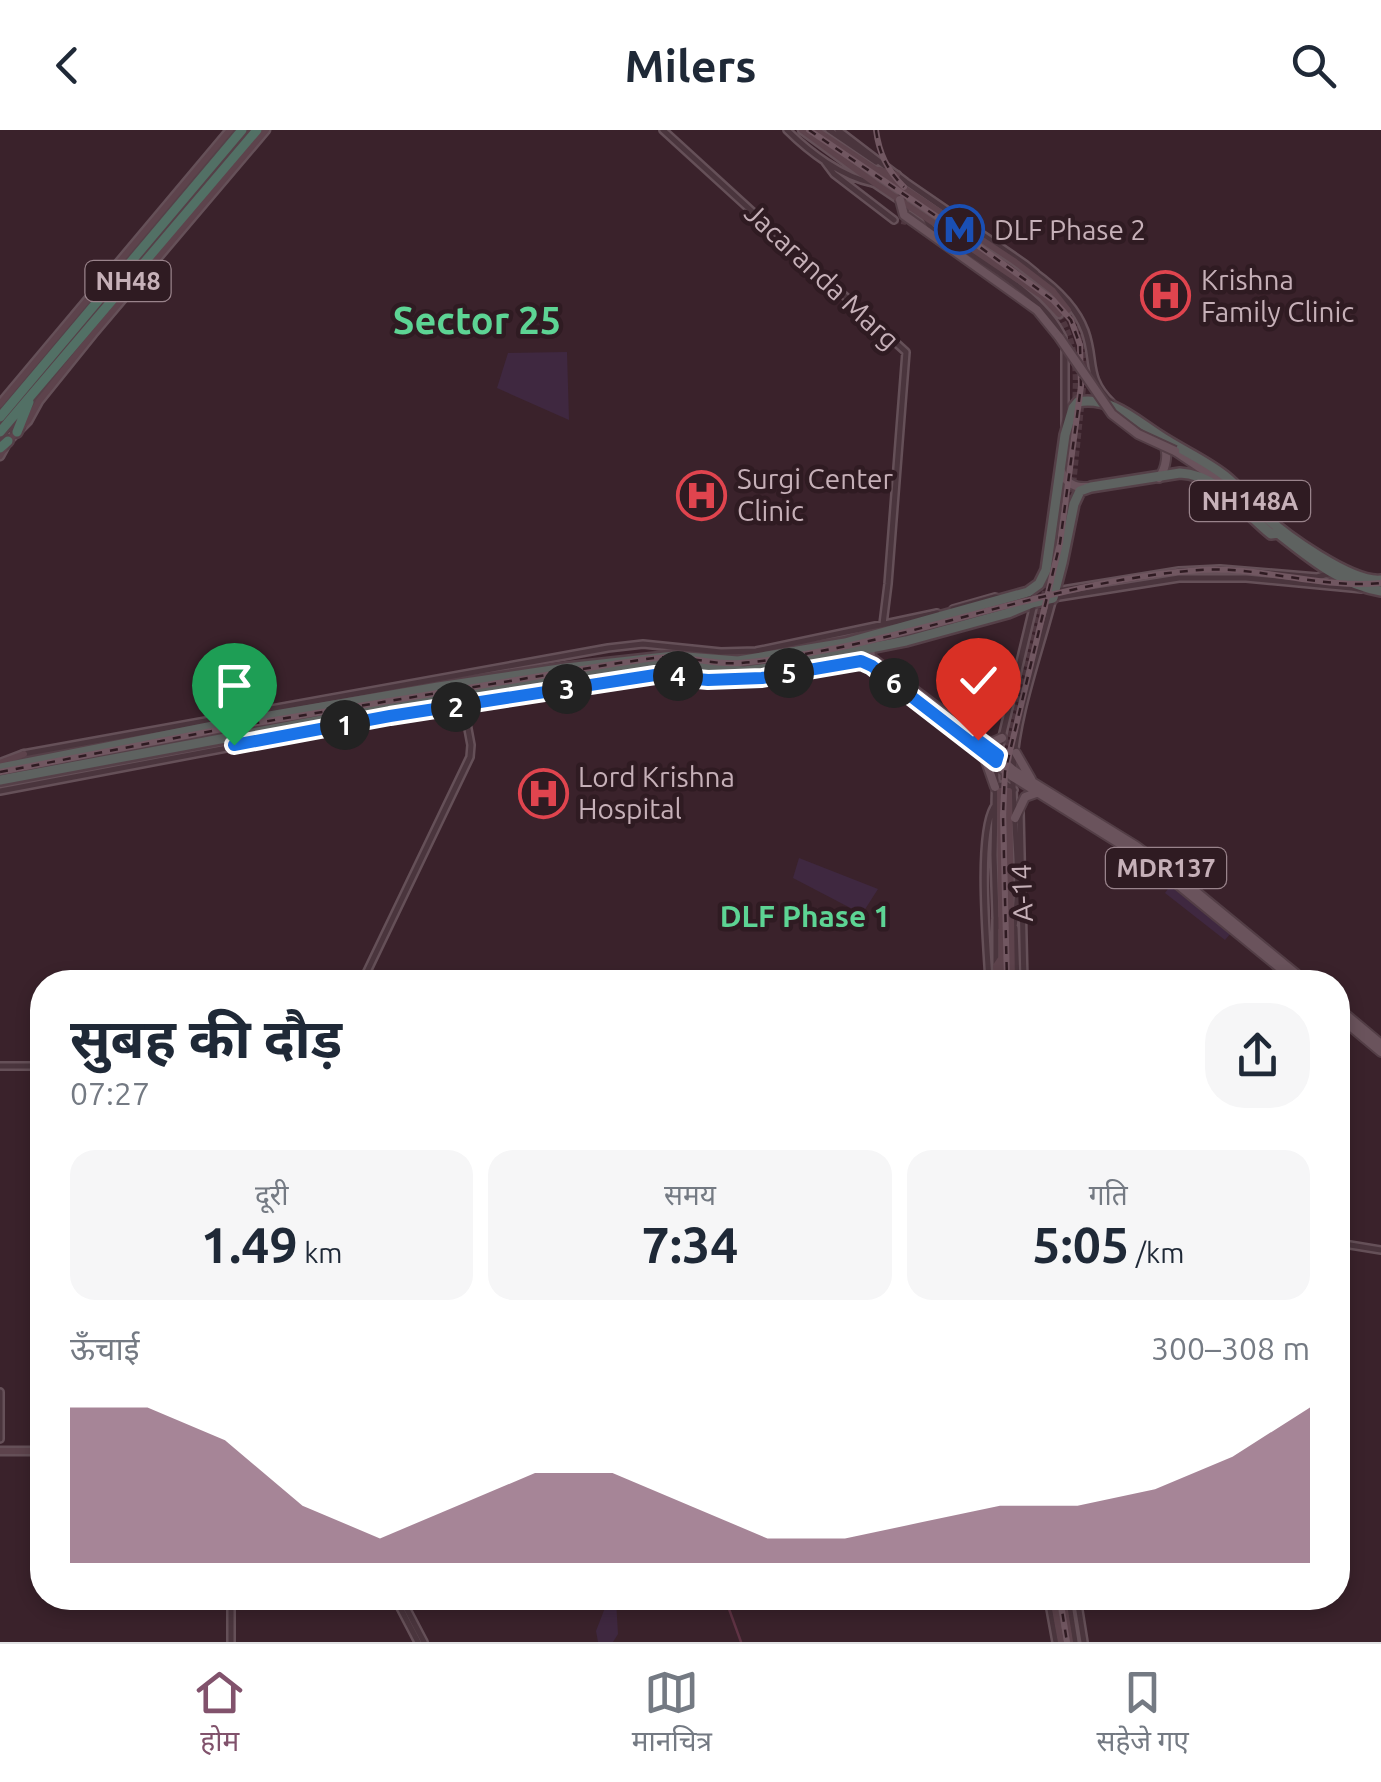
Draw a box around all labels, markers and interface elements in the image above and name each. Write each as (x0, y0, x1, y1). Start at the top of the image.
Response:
icon: back (40, 38, 95, 93)
icon: search (1286, 38, 1341, 93)
text: Milers (625, 40, 756, 91)
street label: Jacaranda Marg (739, 196, 906, 355)
metro station icon: DLF Phase 2 (933, 204, 985, 256)
place label: DLF Phase 2 (994, 214, 1146, 245)
road number: NH48 (86, 261, 170, 301)
place label: Krishna Family Clinic (1201, 264, 1354, 327)
hospital icon: Krishna Family Clinic (1140, 270, 1192, 322)
district label: Sector 25 (393, 299, 561, 341)
place label: Surgi Center Clinic (737, 463, 894, 526)
hospital icon: Surgi Center Clinic (676, 469, 728, 521)
road number: NH148A (1190, 481, 1310, 521)
pin (936, 638, 1021, 741)
pin (192, 643, 277, 746)
pin: 5 (764, 648, 814, 698)
pin: 4 (653, 651, 703, 701)
icon: check (951, 653, 1006, 708)
text: 5 (781, 657, 797, 688)
icon: arrive (207, 658, 262, 713)
pin: 6 (869, 658, 919, 708)
text: 4 (670, 660, 686, 691)
pin: 3 (542, 664, 592, 714)
text: 6 (886, 667, 902, 698)
text: 3 (559, 673, 575, 704)
pin: 2 (431, 682, 481, 732)
text: 2 (448, 691, 464, 722)
pin: 1 (320, 700, 370, 750)
text: 1 (337, 709, 353, 740)
place label: Lord Krishna Hospital (578, 761, 735, 824)
hospital icon: Lord Krishna Hospital (517, 767, 569, 819)
road number: MDR137 (1106, 848, 1226, 888)
street label: A-14 (1005, 864, 1038, 922)
district label: DLF Phase 1 (720, 899, 890, 933)
button: share (1205, 1003, 1310, 1108)
text: सुबह की दौड़ (70, 1007, 342, 1068)
text: 07:27 (70, 1075, 150, 1111)
text: दूरी (255, 1179, 288, 1210)
text: समय (664, 1179, 716, 1210)
text: गति (1089, 1179, 1128, 1210)
text: 1.49 (201, 1216, 298, 1272)
text: 7:34 (642, 1216, 738, 1272)
text: 5:05 (1032, 1216, 1129, 1272)
text: km (298, 1237, 342, 1268)
text: /km (1129, 1237, 1184, 1268)
text: ऊँचाई (70, 1330, 139, 1366)
text: 300–308 m (1151, 1330, 1310, 1366)
tab: होम (192, 1665, 247, 1762)
tab: मानचित्र (632, 1665, 712, 1762)
tab: सहेजे गए (1096, 1665, 1189, 1762)

